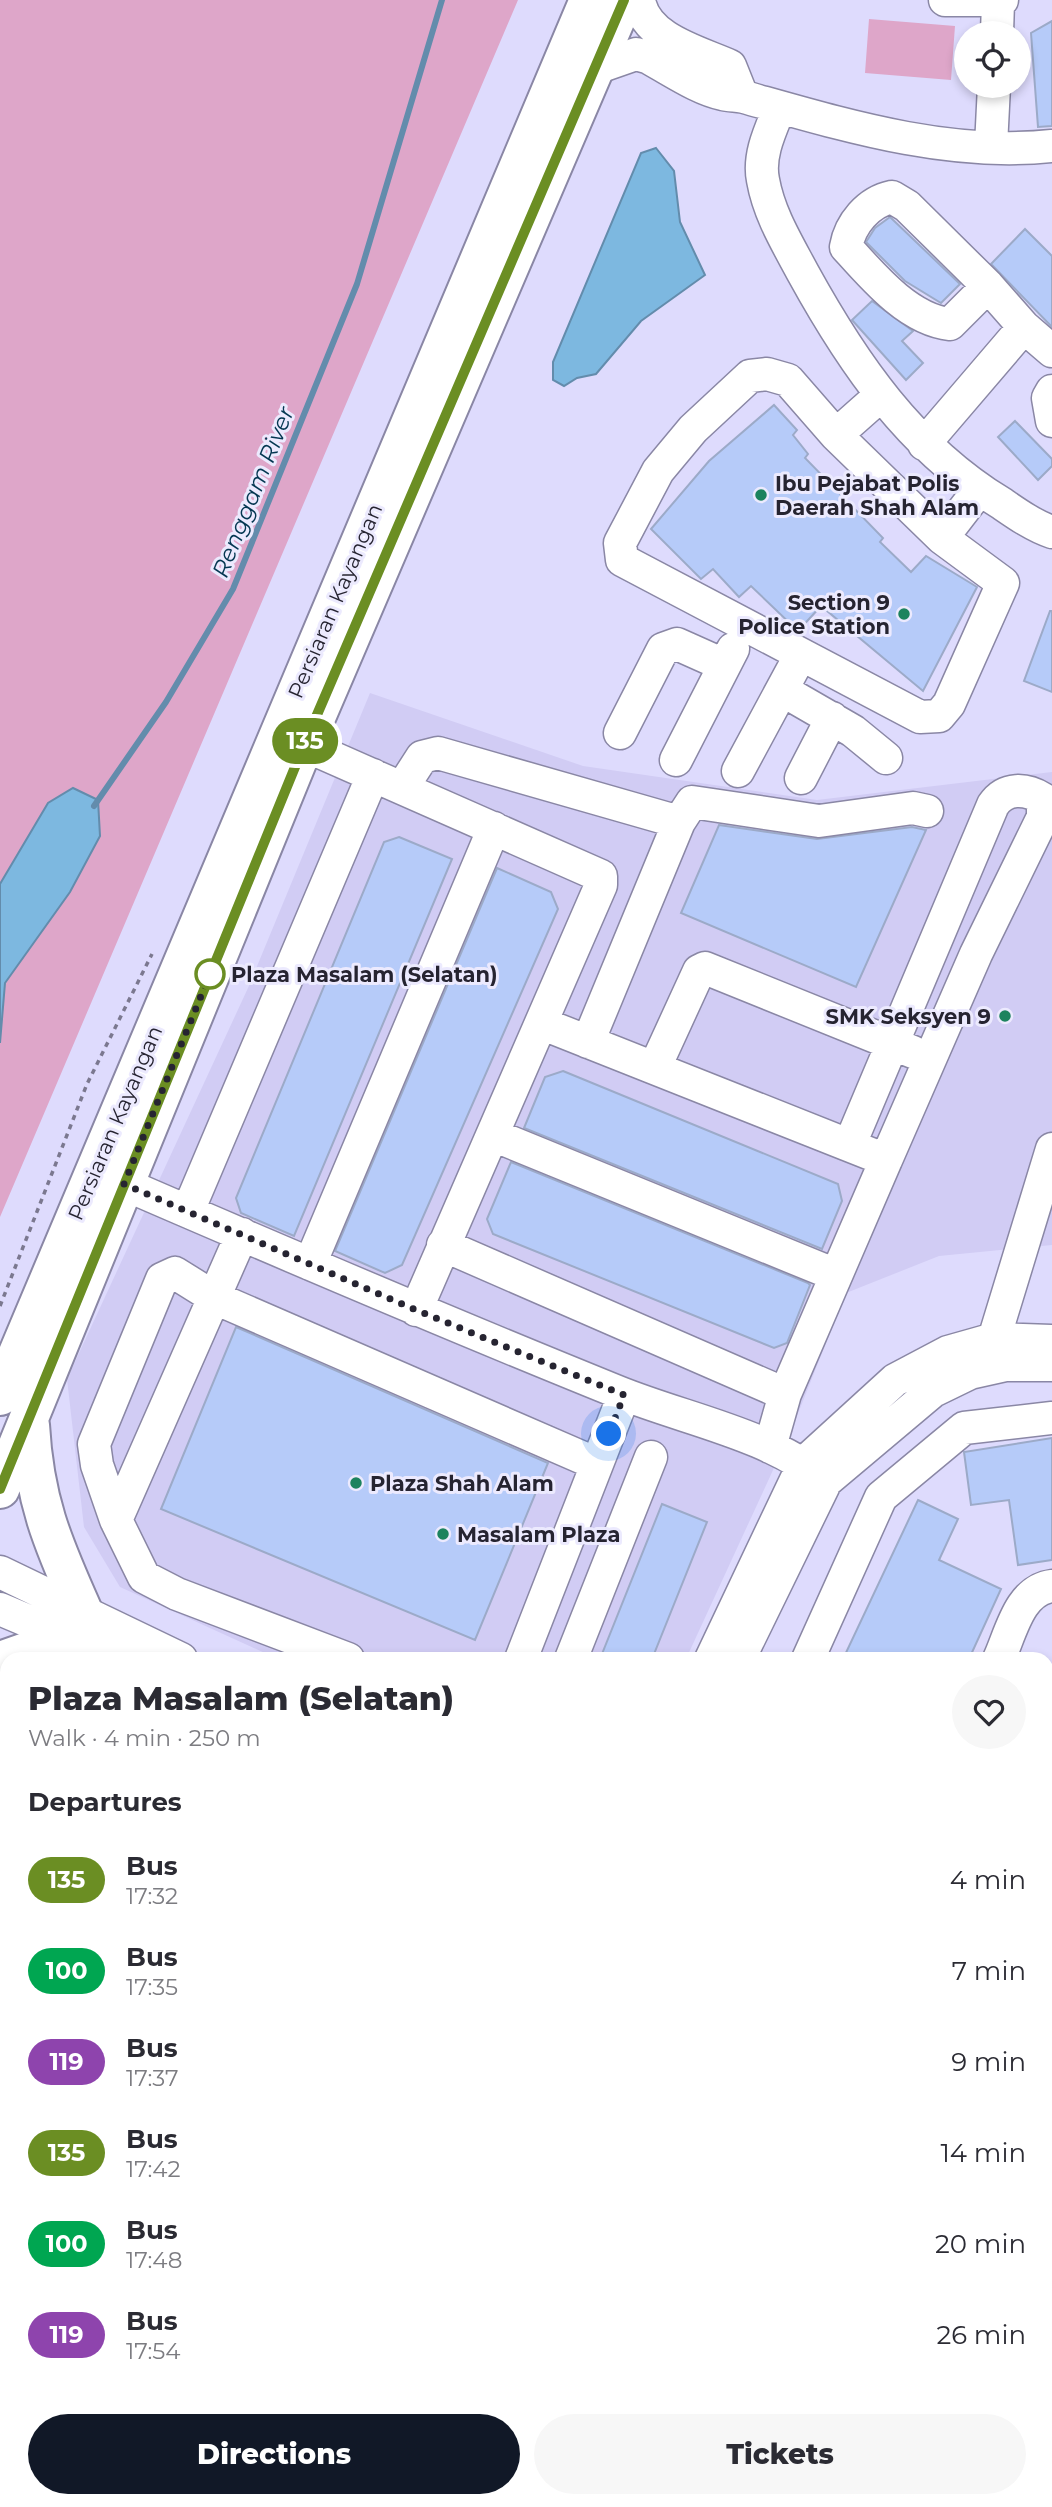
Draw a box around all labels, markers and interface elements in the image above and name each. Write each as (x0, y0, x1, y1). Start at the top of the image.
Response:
map controls (954, 21, 1031, 98)
button: locate (954, 21, 1031, 98)
water label: Renggam River (206, 402, 300, 581)
place label: Ibu Pejabat Polis Daerah Shah Alam (775, 471, 979, 520)
marker: Ibu Pejabat Polis Daerah Shah Alam (753, 487, 769, 503)
street label: Persiaran Kayangan (283, 500, 387, 702)
place label: Section 9 Police Station (738, 590, 890, 639)
marker: Section 9 Police Station (896, 606, 912, 622)
line badge: 135 (265, 718, 345, 764)
text: 135 (286, 726, 324, 755)
marker: Plaza Masalam (Selatan) (195, 959, 225, 989)
place label: Plaza Masalam (Selatan) (231, 962, 498, 987)
place label: SMK Seksyen 9 (826, 1004, 991, 1029)
marker: SMK Seksyen 9 (997, 1008, 1013, 1024)
street label: Persiaran Kayangan (63, 1022, 167, 1224)
your location (591, 1416, 626, 1451)
place label: Plaza Shah Alam (370, 1471, 554, 1496)
marker: Plaza Shah Alam (348, 1475, 364, 1491)
place label: Masalam Plaza (457, 1522, 620, 1547)
marker: Masalam Plaza (435, 1526, 451, 1542)
button: heart (952, 1675, 1026, 1749)
text: Plaza Masalam (Selatan) (28, 1678, 454, 1718)
text: Walk · 4 min · 250 m (28, 1724, 261, 1752)
text: Departures (28, 1786, 182, 1818)
text: Bus (126, 1850, 178, 1882)
text: 4 min (950, 1864, 1026, 1896)
text: 135 (48, 1865, 85, 1894)
text: 17:32 (126, 1882, 178, 1910)
text: Bus (126, 1941, 178, 1973)
text: 7 min (952, 1955, 1026, 1987)
text: 100 (46, 1956, 88, 1985)
text: 17:35 (126, 1973, 178, 2001)
text: Bus (126, 2032, 178, 2064)
text: 9 min (951, 2046, 1026, 2078)
text: 119 (49, 2047, 84, 2076)
text: 17:37 (126, 2064, 179, 2092)
text: Bus (126, 2123, 178, 2155)
text: 14 min (940, 2137, 1026, 2169)
text: 135 (48, 2138, 85, 2167)
text: 17:42 (126, 2155, 180, 2183)
text: Bus (126, 2214, 178, 2246)
text: 20 min (935, 2228, 1026, 2260)
text: 100 (46, 2229, 88, 2258)
text: 17:48 (126, 2246, 182, 2274)
text: Bus (126, 2305, 178, 2337)
text: 26 min (936, 2319, 1026, 2351)
text: 119 (49, 2320, 84, 2349)
text: 17:54 (126, 2337, 181, 2365)
button: Directions (28, 2414, 520, 2494)
button: Tickets (534, 2414, 1026, 2494)

